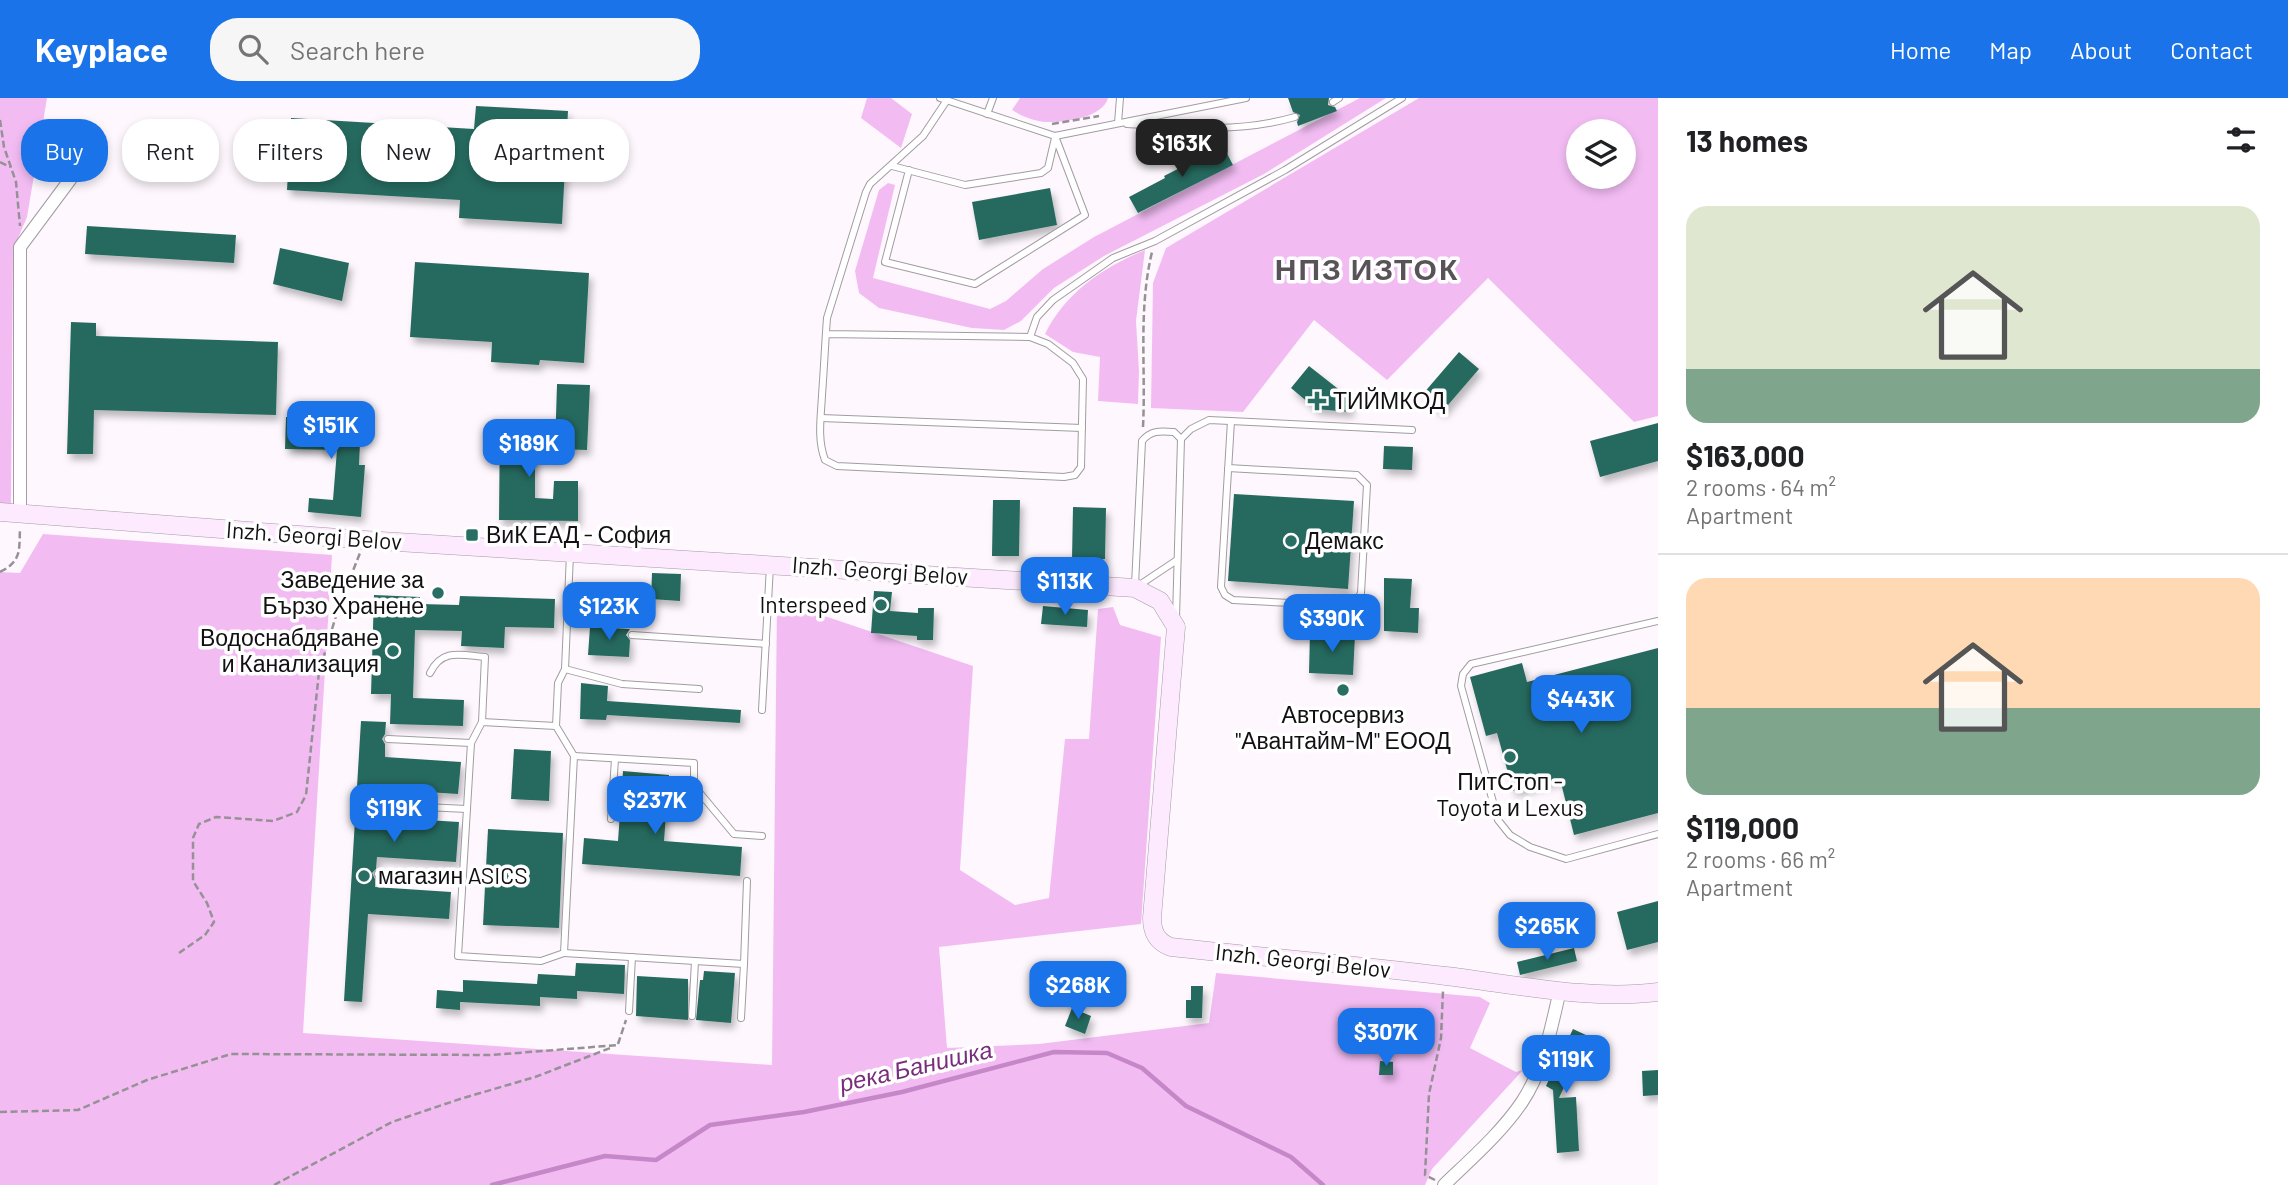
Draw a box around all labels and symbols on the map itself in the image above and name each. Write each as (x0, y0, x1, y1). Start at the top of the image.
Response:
pin: $163K (1133, 120, 1231, 179)
district label: НПЗ ИЗТОК (1275, 250, 1459, 286)
place label: ТИЙМКОД (1333, 386, 1446, 414)
marker: ТИЙМКОД (1307, 391, 1327, 411)
pin: $151K (282, 402, 380, 461)
pin: $189K (480, 420, 578, 479)
street label: Inzh. Georgi Belov (225, 515, 403, 555)
place label: ВиК ЕАД - София (486, 520, 671, 548)
place label: Демакс (1305, 526, 1384, 554)
marker: ВиК ЕАД - София (464, 527, 480, 543)
marker: Демакс (1283, 533, 1299, 549)
street label: Inzh. Georgi Belov (791, 550, 969, 590)
pin: $113K (1016, 558, 1114, 617)
place label: Заведение за Бързо Хранене (262, 565, 424, 619)
pin: $123K (560, 582, 658, 642)
marker: Заведение за Бързо Хранене (430, 585, 446, 601)
place label: Interspeed (759, 590, 867, 618)
pin: $390K (1283, 594, 1381, 654)
marker: Interspeed (873, 597, 889, 613)
place label: Водоснабдяване и Канализация (200, 623, 379, 677)
marker: Водоснабдяване и Канализация (385, 643, 401, 659)
pin: $443K (1532, 676, 1630, 735)
marker: Автосервиз "Авантайм-М" ЕООД (1335, 682, 1351, 698)
place label: Автосервиз "Авантайм-М" ЕООД (1235, 700, 1451, 754)
marker: ПитСтоп - Toyota и Lexus (1502, 749, 1518, 765)
place label: ПитСтоп - Toyota и Lexus (1436, 767, 1584, 821)
pin: $237K (606, 776, 704, 836)
pin: $119K (345, 784, 443, 844)
place label: магазин ASICS (378, 861, 528, 889)
marker: магазин ASICS (356, 868, 372, 884)
pin: $265K (1498, 902, 1596, 962)
street label: Inzh. Georgi Belov (1214, 937, 1392, 983)
pin: $268K (1029, 962, 1127, 1021)
pin: $307K (1337, 1009, 1435, 1068)
water label: река Банишка (835, 1034, 995, 1097)
pin: $119K (1517, 1035, 1615, 1095)

